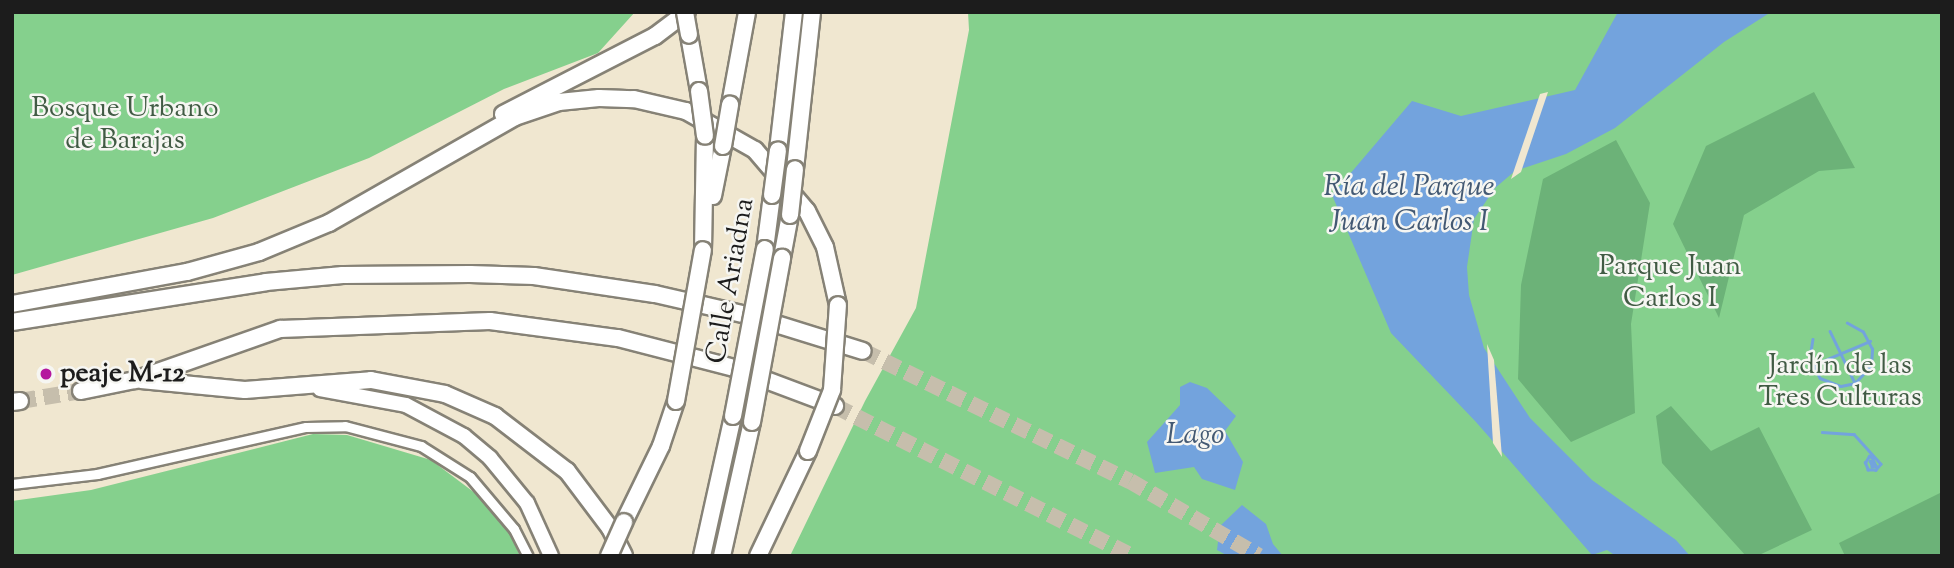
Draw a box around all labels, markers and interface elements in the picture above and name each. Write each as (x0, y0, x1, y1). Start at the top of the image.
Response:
park label: Bosque Urbano de Barajas (31, 92, 219, 158)
water label: Ría del Parque Juan Carlos I (1324, 170, 1494, 240)
street label: Calle Ariadna (700, 195, 762, 367)
park label: Parque Juan Carlos I (1599, 250, 1741, 316)
park label: Jardín de las Tres Culturas (1758, 349, 1922, 415)
place label: peaje M-12 (60, 357, 185, 391)
marker: peaje M-12 (38, 366, 54, 382)
water label: Lago (1166, 418, 1224, 454)

